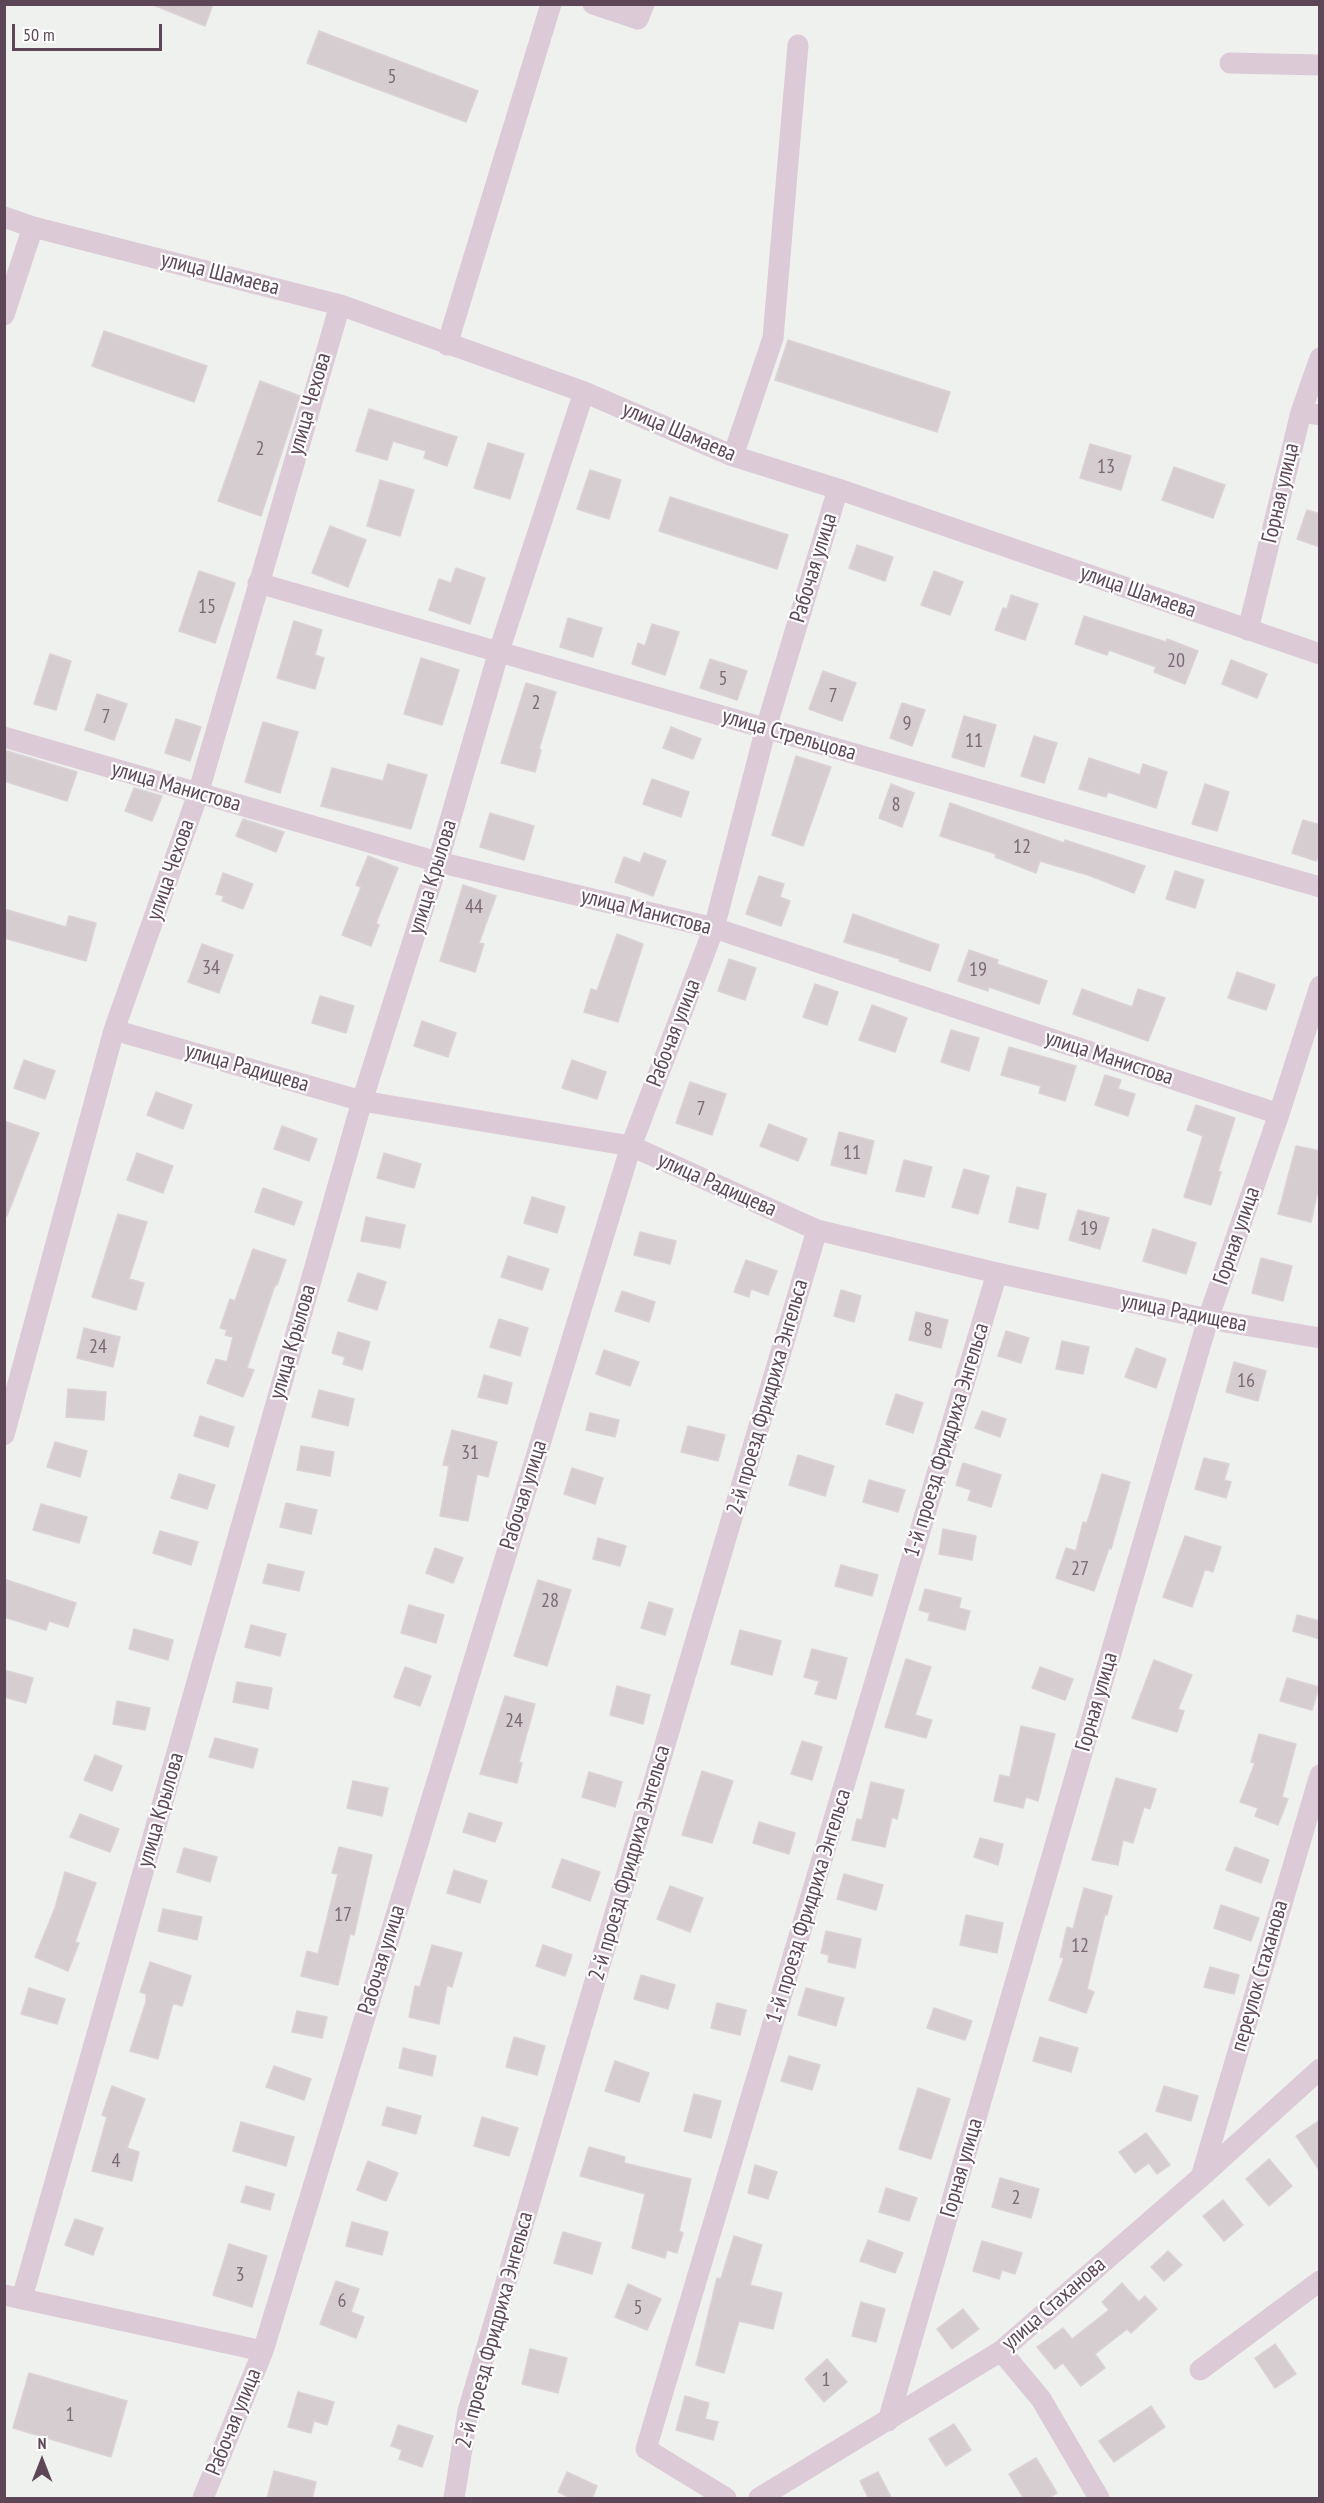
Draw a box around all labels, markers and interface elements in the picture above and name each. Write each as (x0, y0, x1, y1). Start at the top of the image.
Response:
scale bar (15, 12, 165, 50)
text: 50 m (23, 23, 55, 46)
house number: 5 (388, 65, 396, 89)
street label: улица Шамаева (158, 247, 282, 301)
street label: улица Чехова (283, 350, 337, 458)
street label: улица Шамаева (618, 396, 740, 468)
house number: 2 (256, 437, 264, 461)
street label: Горная улица (1257, 441, 1305, 545)
house number: 13 (1097, 455, 1115, 479)
street label: Рабочая улица (785, 510, 843, 626)
street label: улица Шамаева (1076, 560, 1200, 624)
house number: 15 (198, 595, 216, 619)
house number: 20 (1167, 649, 1185, 673)
house number: 5 (719, 667, 727, 691)
house number: 7 (829, 684, 837, 708)
house number: 2 (532, 691, 540, 715)
street label: улица Стрельцова (719, 703, 859, 767)
house number: 7 (102, 705, 110, 729)
house number: 9 (903, 712, 911, 736)
house number: 11 (965, 729, 983, 753)
street label: улица Манистова (108, 756, 244, 818)
house number: 8 (892, 793, 900, 817)
street label: улица Чехова (141, 816, 201, 924)
street label: улица Крылова (403, 817, 463, 937)
house number: 12 (1013, 835, 1031, 859)
street label: улица Манистова (578, 883, 714, 941)
house number: 44 (465, 895, 483, 919)
house number: 34 (202, 956, 220, 980)
house number: 19 (969, 958, 987, 982)
street label: Рабочая улица (641, 976, 707, 1090)
street label: улица Манистова (1042, 1025, 1176, 1091)
street label: улица Радищева (182, 1038, 312, 1098)
house number: 7 (697, 1097, 705, 1121)
house number: 11 (843, 1141, 861, 1165)
street label: улица Радищева (653, 1147, 781, 1223)
street label: Горная улица (1208, 1184, 1266, 1288)
house number: 19 (1080, 1217, 1098, 1241)
street label: 2-й проезд Фридриха Энгельса (722, 1276, 814, 1518)
street label: улица Крылова (264, 1282, 322, 1402)
street label: улица Радищева (1119, 1288, 1249, 1338)
house number: 8 (924, 1318, 932, 1342)
street label: 1-й проезд Фридриха Энгельса (899, 1320, 995, 1560)
house number: 24 (89, 1335, 107, 1359)
house number: 16 (1237, 1369, 1255, 1393)
street label: Рабочая улица (495, 1437, 553, 1553)
house number: 31 (461, 1441, 479, 1465)
house number: 27 (1071, 1557, 1089, 1581)
house number: 28 (541, 1589, 559, 1613)
street label: Горная улица (1070, 1650, 1124, 1754)
house number: 24 (505, 1709, 523, 1733)
street label: 2-й проезд Фридриха Энгельса (584, 1742, 676, 1984)
street label: улица Крылова (132, 1750, 190, 1870)
street label: 1-й проезд Фридриха Энгельса (761, 1786, 857, 2026)
street label: переулок Стаханова (1226, 1897, 1294, 2055)
street label: Рабочая улица (353, 1902, 411, 2018)
house number: 17 (334, 1903, 352, 1927)
house number: 12 (1071, 1934, 1089, 1958)
street label: Горная улица (935, 2116, 989, 2220)
house number: 4 (112, 2149, 120, 2173)
house number: 2 (1012, 2186, 1020, 2210)
street label: 2-й проезд Фридриха Энгельса (451, 2209, 539, 2451)
street label: улица Стаханова (997, 2252, 1111, 2356)
house number: 3 (236, 2263, 244, 2287)
house number: 6 (338, 2289, 346, 2313)
house number: 5 (634, 2296, 642, 2320)
street label: Рабочая улица (201, 2365, 267, 2479)
house number: 1 (822, 2368, 830, 2392)
house number: 1 (66, 2403, 74, 2427)
north arrow (12, 2431, 72, 2491)
text: N (38, 2433, 46, 2453)

